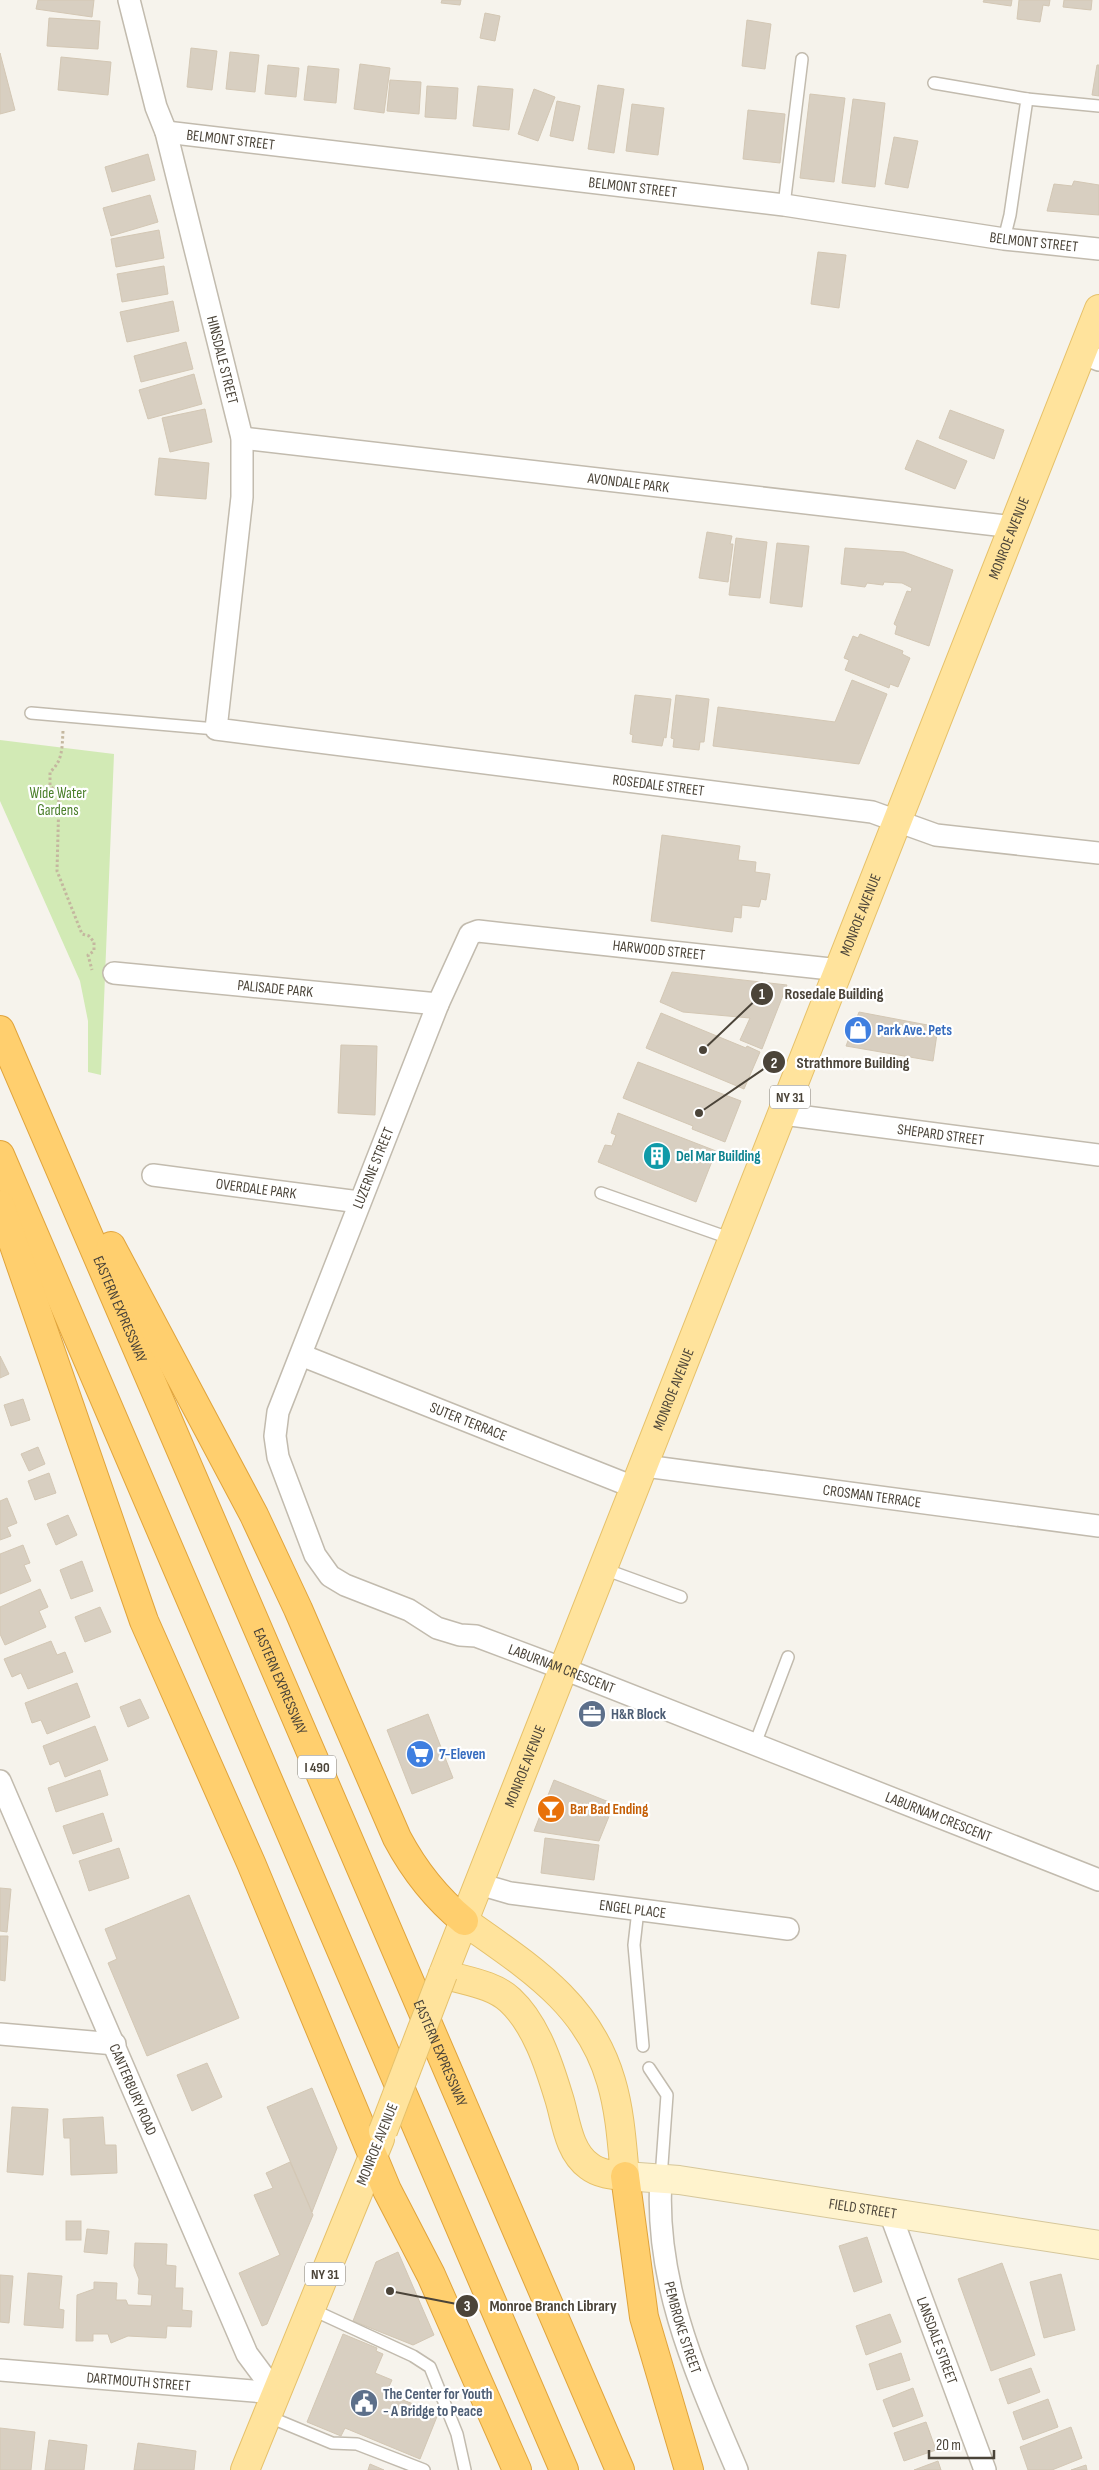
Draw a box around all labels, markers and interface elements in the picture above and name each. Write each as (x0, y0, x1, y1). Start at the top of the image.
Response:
street label: BELMONT STREET (185, 125, 276, 155)
street label: BELMONT STREET (588, 173, 678, 202)
street label: BELMONT STREET (988, 228, 1079, 257)
street label: HINSDALE STREET (202, 314, 242, 406)
street label: AVONDALE PARK (586, 469, 670, 497)
street label: MONROE AVENUE (984, 494, 1034, 582)
street label: ROSEDALE STREET (611, 770, 705, 801)
park label: Wide Water Gardens (29, 784, 87, 820)
street label: MONROE AVENUE (836, 871, 886, 959)
street label: HARWOOD STREET (612, 936, 706, 965)
street label: PALISADE PARK (236, 976, 314, 1002)
callout: Rosedale Building (750, 978, 894, 1009)
text: 1 (759, 985, 765, 1004)
text: Rosedale Building (785, 985, 884, 1004)
shop icon: Park Ave. Pets (843, 1015, 873, 1045)
place label: Park Ave. Pets (877, 1021, 952, 1040)
callout: Strathmore Building (761, 1047, 919, 1078)
text: 2 (771, 1054, 777, 1073)
text: Strathmore Building (796, 1054, 910, 1073)
road number: NY 31 (770, 1086, 810, 1108)
street label: SHEPARD STREET (896, 1120, 985, 1150)
street label: LUZERNE STREET (349, 1125, 398, 1212)
building icon: Del Mar Building (642, 1141, 672, 1171)
place label: Del Mar Building (676, 1147, 761, 1166)
street label: OVERDALE PARK (215, 1174, 298, 1204)
street label: EASTERN EXPRESSWAY (88, 1253, 151, 1366)
street label: MONROE AVENUE (649, 1346, 699, 1433)
street label: SUTER TERRACE (427, 1398, 509, 1446)
street label: CROSMAN TERRACE (822, 1481, 922, 1512)
street label: EASTERN EXPRESSWAY (249, 1625, 312, 1738)
street label: LABURNAM CRESCENT (506, 1640, 617, 1698)
office icon: H&R Block (577, 1699, 607, 1729)
place label: H&R Block (611, 1705, 667, 1724)
street label: MONROE AVENUE (501, 1722, 550, 1810)
supermarket icon: 7-Eleven (405, 1739, 435, 1769)
place label: 7-Eleven (439, 1745, 486, 1764)
road number: I 490 (298, 1755, 336, 1778)
street label: LABURNAM CRESCENT (883, 1788, 994, 1847)
bar icon: Bar Bad Ending (536, 1794, 566, 1824)
place label: Bar Bad Ending (570, 1800, 649, 1819)
street label: ENGEL PLACE (598, 1896, 667, 1923)
street label: EASTERN EXPRESSWAY (409, 1997, 472, 2110)
street label: CANTERBURY ROAD (104, 2041, 161, 2139)
street label: MONROE AVENUE (352, 2100, 403, 2188)
street label: FIELD STREET (827, 2194, 898, 2224)
road number: NY 31 (305, 2262, 345, 2286)
street label: PEMBROKE STREET (659, 2280, 705, 2376)
callout: Monroe Branch Library (455, 2290, 627, 2321)
street label: LANSDALE STREET (912, 2294, 962, 2387)
text: 3 (464, 2297, 471, 2316)
text: Monroe Branch Library (489, 2297, 617, 2316)
street label: DARTMOUTH STREET (86, 2368, 191, 2396)
place label: The Center for Youth - A Bridge to Peace (383, 2385, 493, 2421)
public building icon: The Center for Youth - A Bridge to Peace (349, 2388, 379, 2418)
scale bar (929, 2428, 994, 2460)
text: 20 m (936, 2436, 961, 2455)

